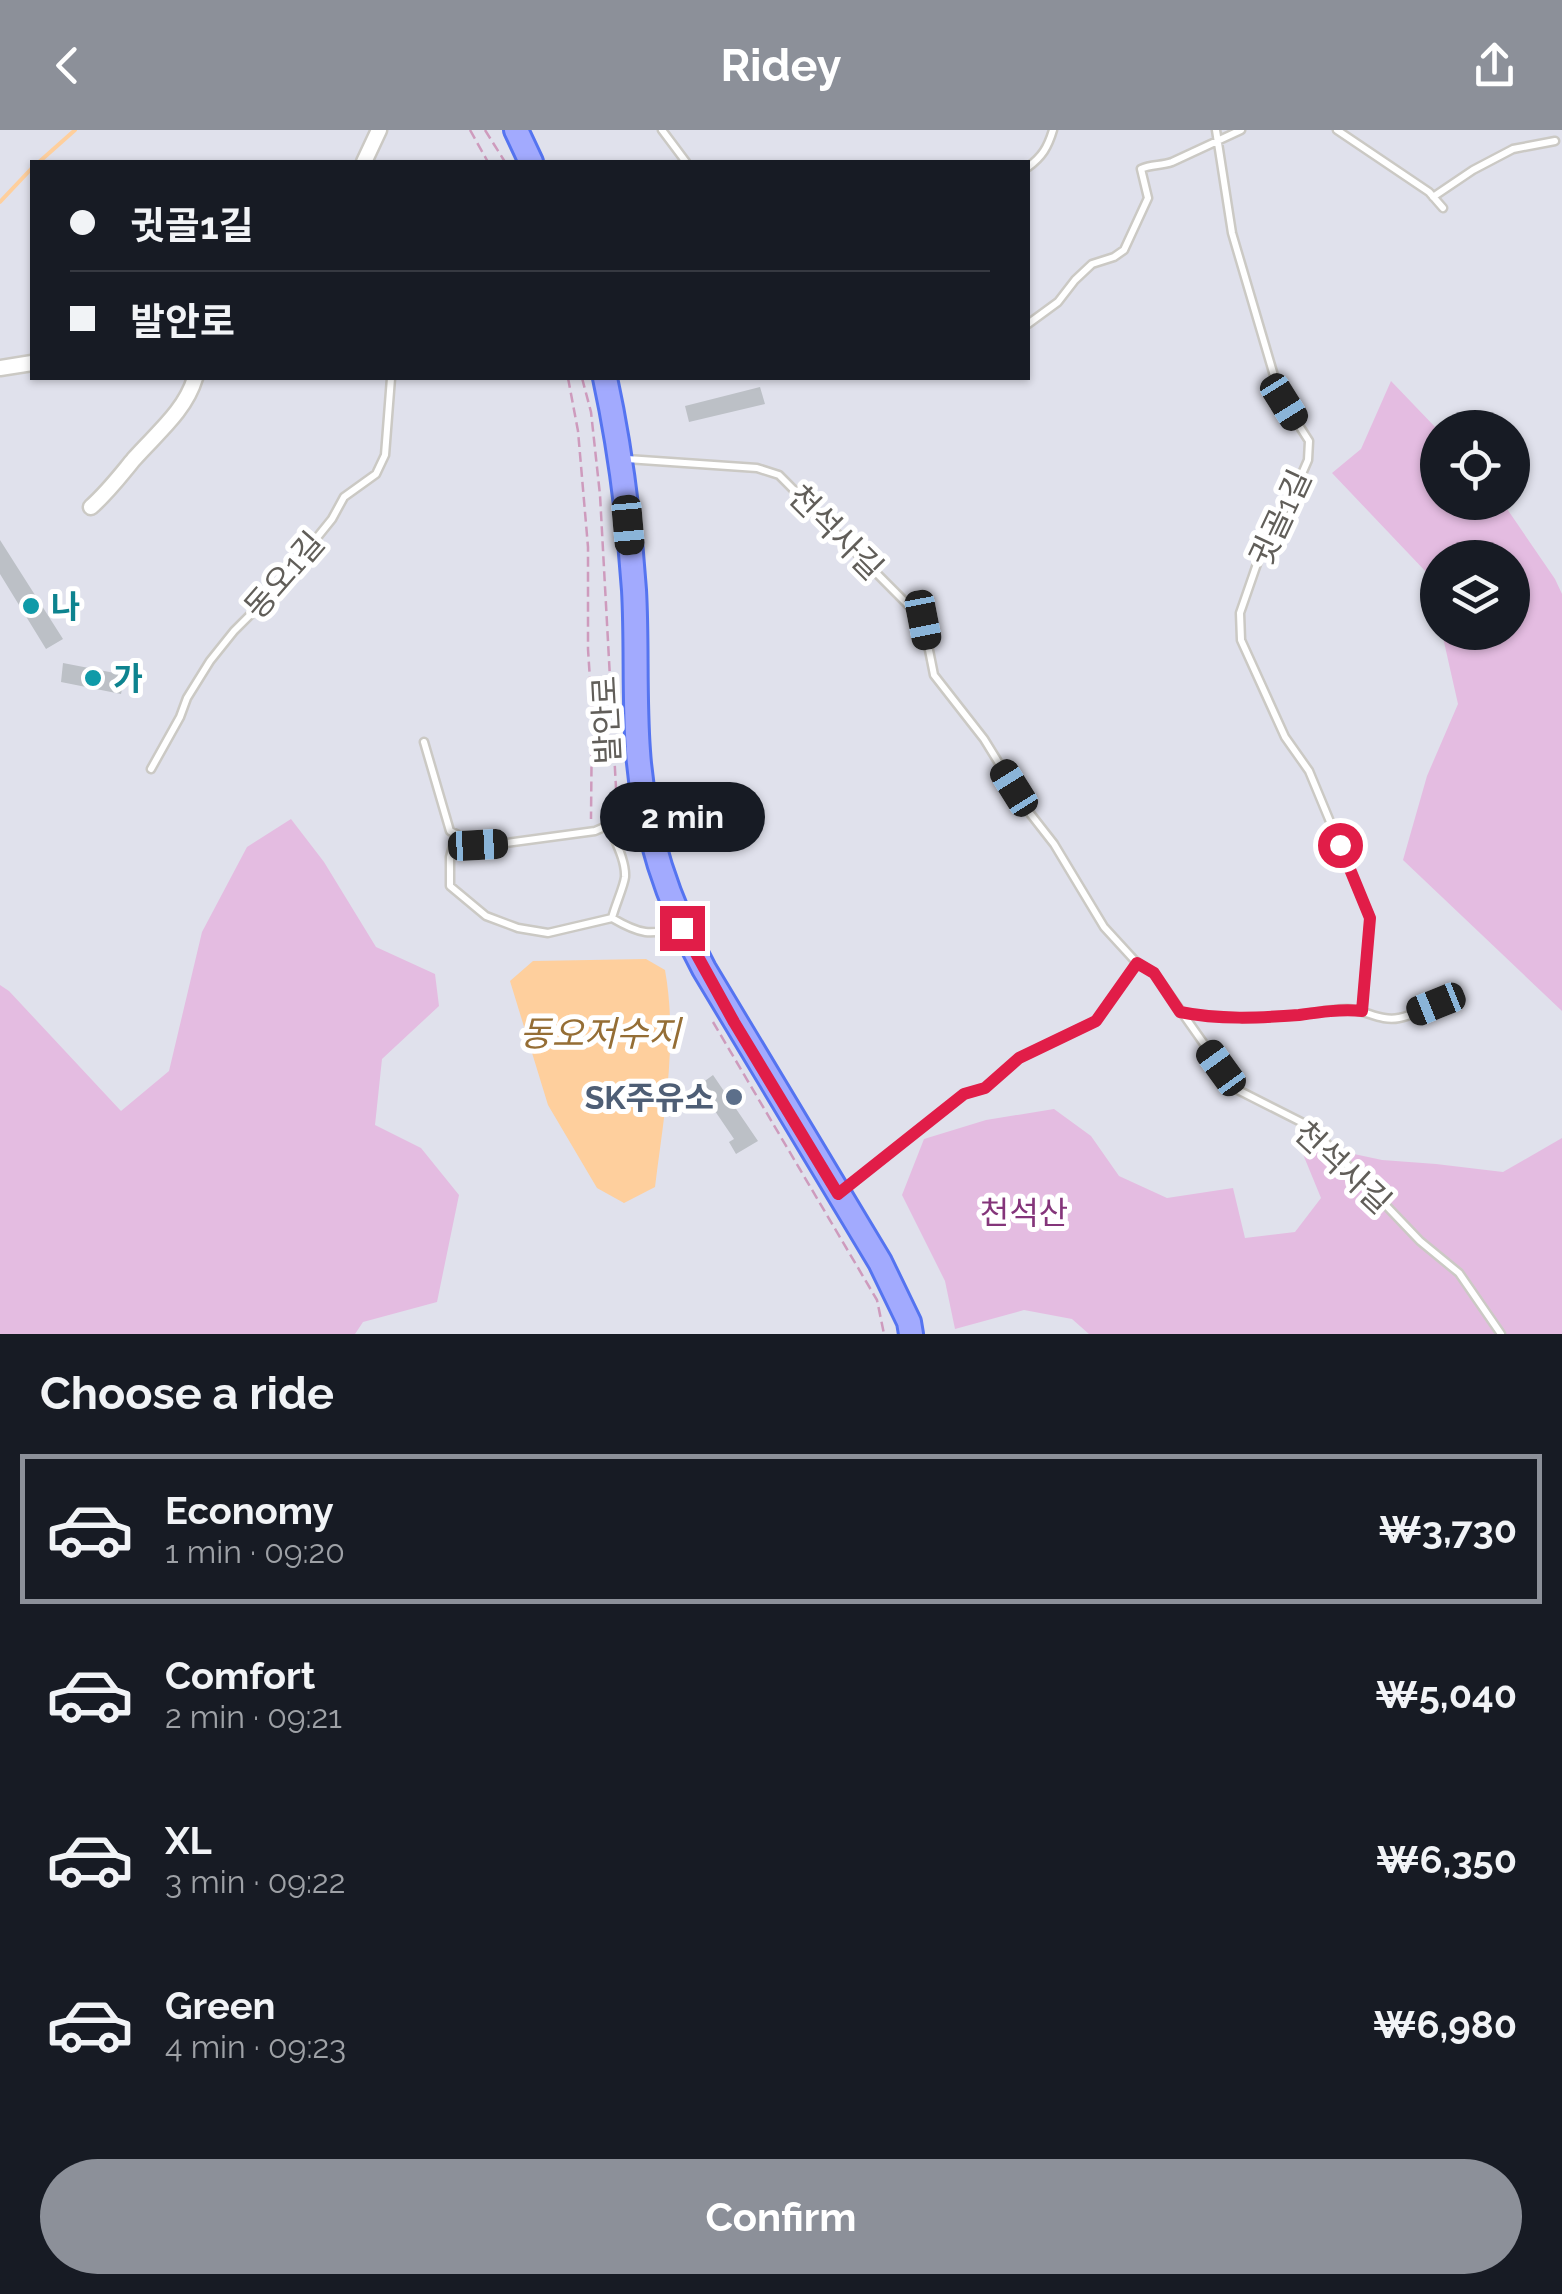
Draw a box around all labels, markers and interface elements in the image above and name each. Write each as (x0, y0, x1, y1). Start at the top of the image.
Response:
icon: back (40, 38, 95, 93)
icon: share (1467, 38, 1522, 93)
text: Ridey (720, 39, 842, 92)
text: 귓골1길 (130, 203, 254, 248)
text: 발안로 (130, 299, 235, 344)
car (1255, 369, 1313, 435)
map controls (1420, 410, 1530, 650)
button: locate (1420, 410, 1530, 520)
street label: 귓골1길 (1242, 464, 1318, 572)
street label: 천석사길 (781, 477, 891, 587)
car (610, 494, 646, 556)
street label: 동오1길 (237, 524, 331, 626)
button: layers (1420, 540, 1530, 650)
place label: 나 (51, 588, 80, 625)
car (903, 588, 943, 652)
marker: 나 (20, 595, 42, 617)
place label: 가 (113, 660, 143, 697)
marker: 가 (82, 667, 104, 689)
street label: 발안로 (585, 675, 627, 765)
car (985, 755, 1043, 821)
callout: 2 min (600, 783, 764, 853)
text: 2 min (641, 798, 724, 835)
route start (1318, 823, 1363, 868)
car (447, 828, 509, 862)
route end (660, 906, 705, 951)
car (1403, 979, 1469, 1029)
water label: 동오저수지 (519, 1013, 683, 1054)
car (1191, 1035, 1251, 1101)
place label: SK주유소 (585, 1079, 714, 1116)
marker: SK주유소 (723, 1086, 745, 1108)
street label: 천석사길 (1287, 1113, 1399, 1221)
park label: 천석산 (980, 1194, 1068, 1231)
text: Choose a ride (40, 1367, 334, 1420)
icon: car (45, 1484, 135, 1574)
text: Economy (165, 1488, 334, 1533)
text: ₩3,730 (1378, 1507, 1517, 1552)
text: 1 min · 09:20 (165, 1533, 345, 1570)
icon: car (45, 1649, 135, 1739)
text: Comfort (165, 1653, 315, 1698)
text: ₩5,040 (1375, 1672, 1517, 1717)
text: 2 min · 09:21 (165, 1698, 342, 1735)
icon: car (45, 1814, 135, 1904)
text: XL (165, 1818, 212, 1863)
text: ₩6,350 (1376, 1837, 1517, 1882)
text: 3 min · 09:22 (165, 1863, 345, 1900)
icon: car (45, 1979, 135, 2069)
text: Green (165, 1983, 275, 2028)
text: ₩6,980 (1373, 2002, 1517, 2047)
text: 4 min · 09:23 (165, 2028, 346, 2065)
button: Confirm (40, 2159, 1522, 2274)

